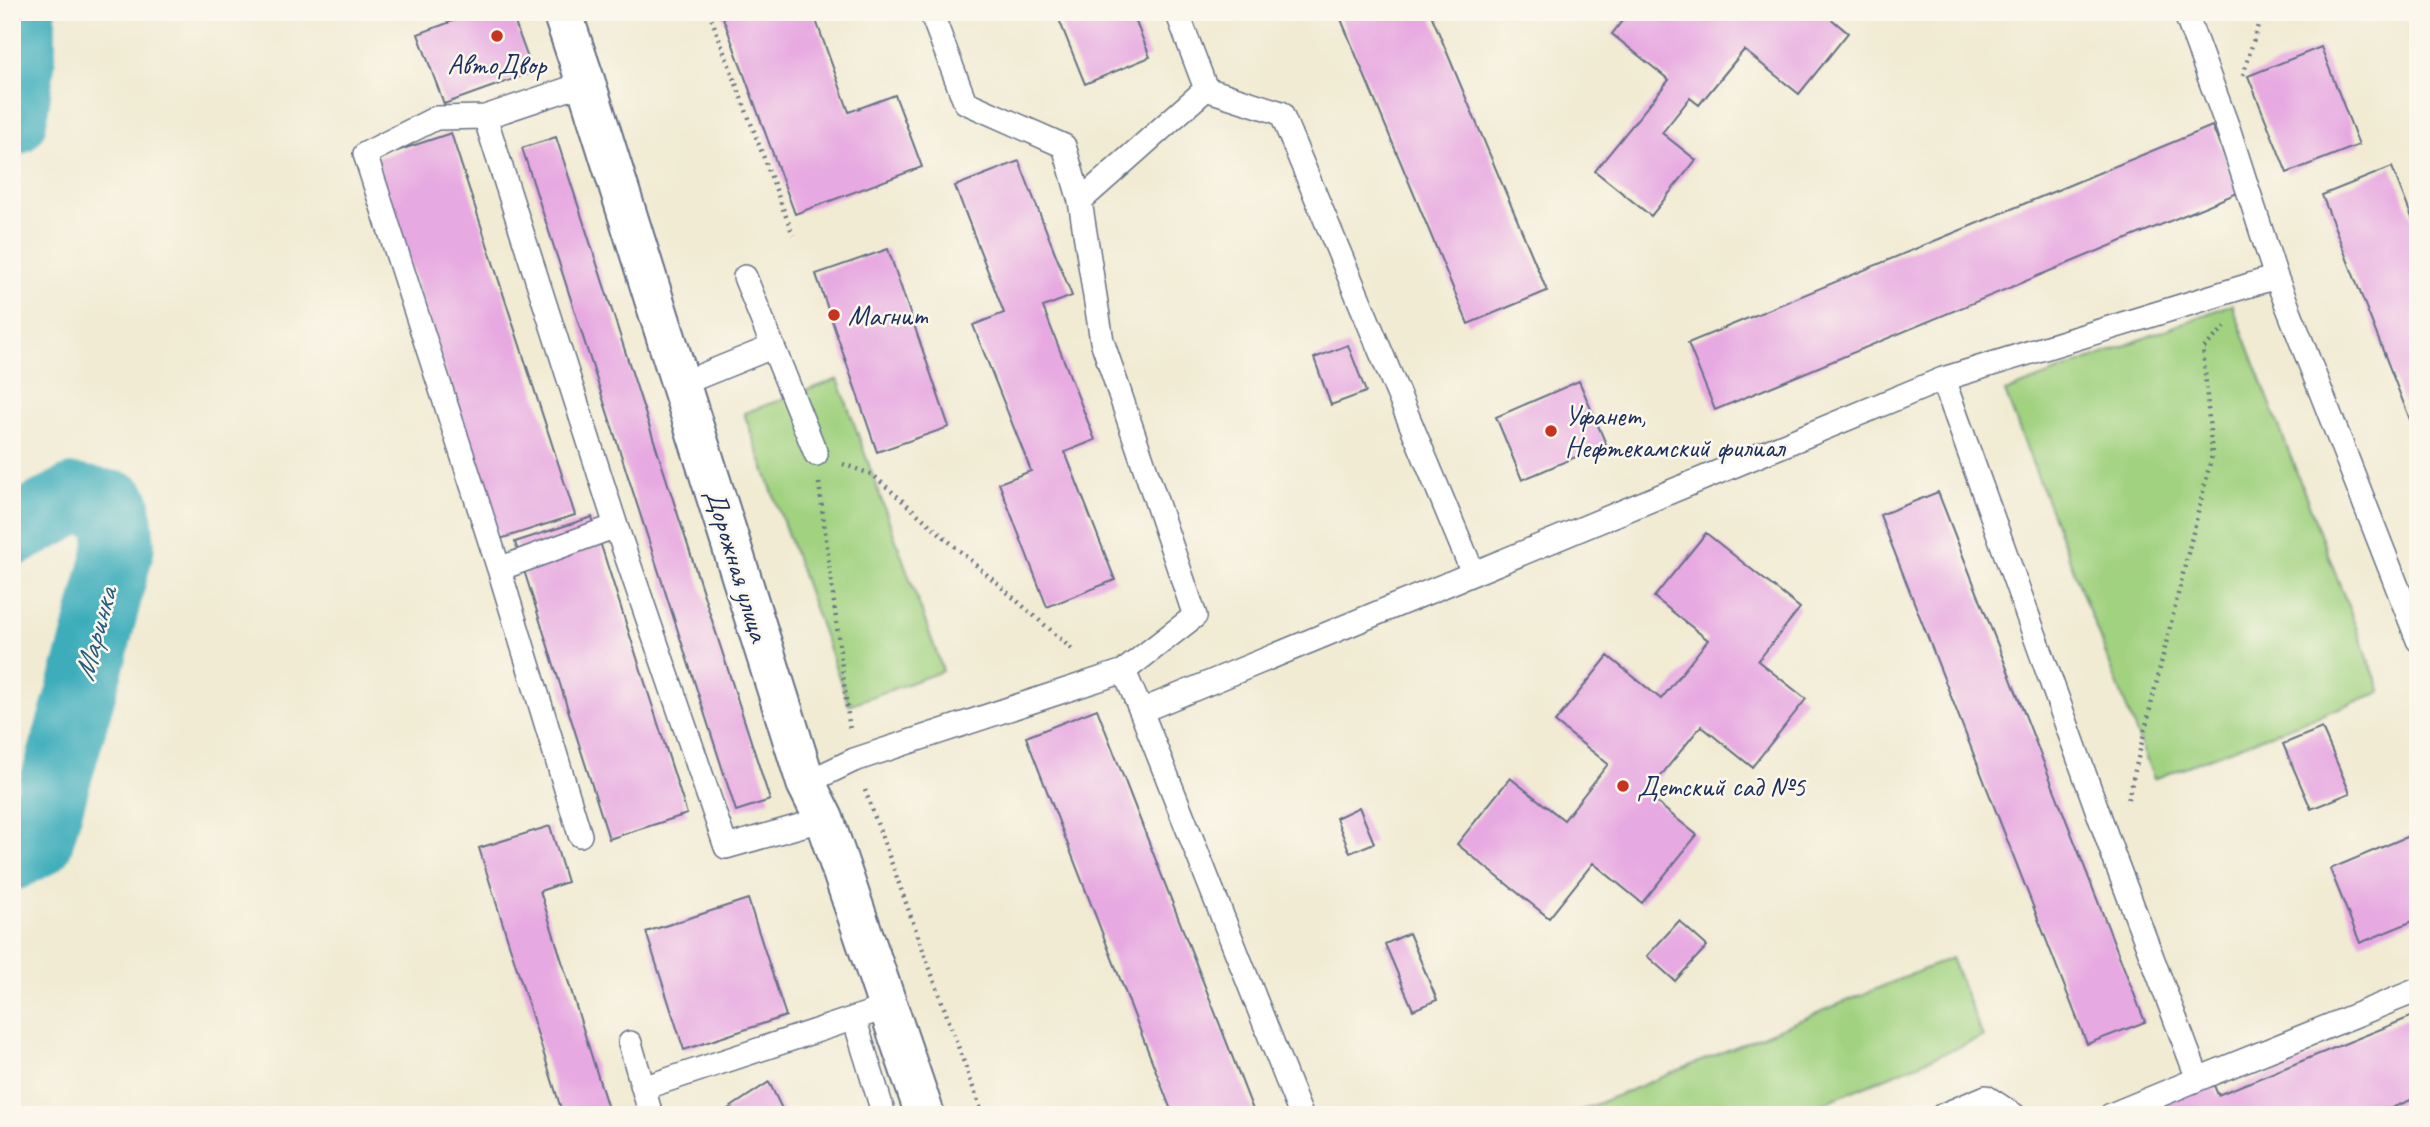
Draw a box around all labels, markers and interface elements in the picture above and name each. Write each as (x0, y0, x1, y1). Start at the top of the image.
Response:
marker: АвтоДвор (489, 28, 505, 44)
place label: АвтоДвор (448, 47, 548, 82)
place label: Магнит (848, 298, 929, 333)
marker: Магнит (826, 307, 842, 323)
place label: Уфанет, Нефтекамский филиал (1565, 398, 1786, 465)
marker: Уфанет, Нефтекамский филиал (1543, 423, 1559, 439)
street label: Дорожная улица (698, 485, 778, 647)
water label: Маринка (64, 580, 127, 684)
place label: Детский сад №5 (1637, 769, 1806, 804)
marker: Детский сад №5 (1615, 778, 1631, 794)

